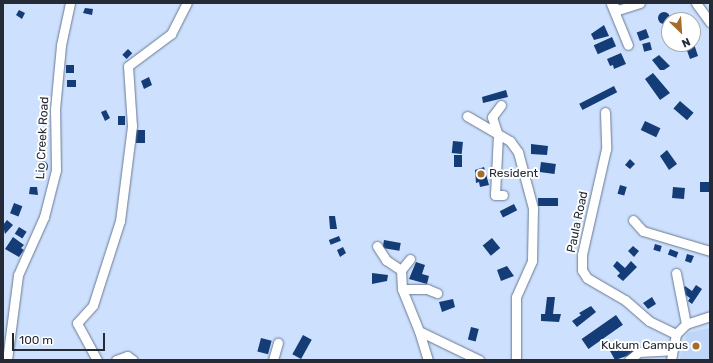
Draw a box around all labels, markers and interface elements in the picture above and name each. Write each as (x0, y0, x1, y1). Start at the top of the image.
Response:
north arrow (661, 12, 701, 52)
text: N (680, 35, 692, 50)
street label: Lio Creek Road (34, 96, 52, 180)
place label: Resident (489, 167, 538, 181)
marker: Resident (476, 169, 486, 179)
street label: Paula Road (564, 190, 592, 254)
scale bar (14, 325, 107, 351)
text: 100 m (19, 333, 53, 347)
place label: Kukum Campus (601, 339, 688, 353)
marker: Kukum Campus (691, 341, 701, 351)

